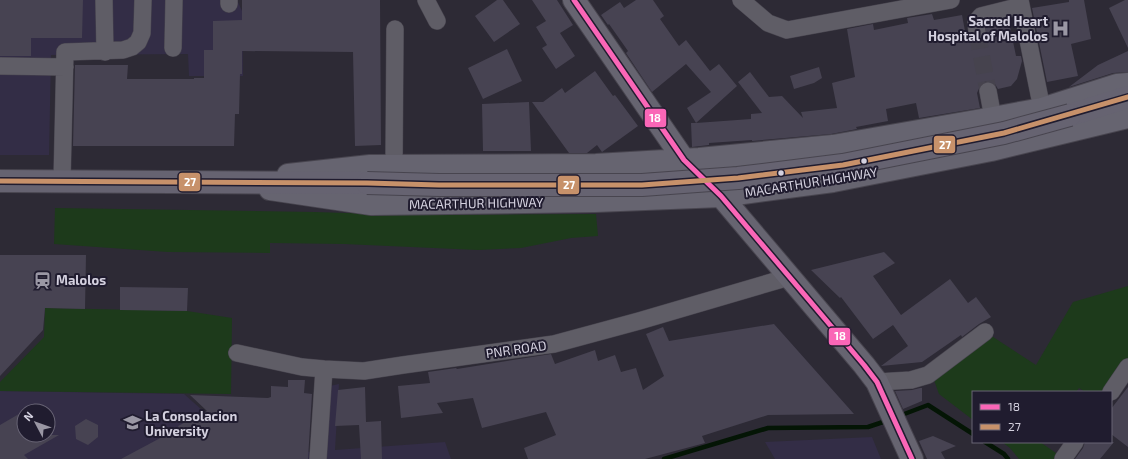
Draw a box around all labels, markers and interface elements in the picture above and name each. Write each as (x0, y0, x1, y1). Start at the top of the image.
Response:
place label: Sacred Heart Hospital of Malolos (928, 13, 1049, 44)
hospital icon: Sacred Heart Hospital of Malolos (1051, 18, 1071, 38)
line badge: 18 (644, 108, 667, 128)
text: 18 (649, 111, 661, 124)
line badge: 27 (933, 135, 956, 154)
text: 27 (939, 138, 951, 151)
unlabelled marker (859, 156, 869, 166)
street label: MACARTHUR HIGHWAY (743, 163, 879, 200)
unlabelled marker (776, 168, 786, 178)
line badge: 27 (178, 172, 201, 192)
text: 27 (184, 175, 196, 188)
line badge: 27 (557, 175, 580, 195)
text: 27 (563, 178, 575, 191)
street label: MACARTHUR HIGHWAY (409, 194, 544, 212)
station icon: Malolos (33, 270, 53, 290)
place label: Malolos (56, 272, 106, 288)
line badge: 18 (828, 327, 851, 346)
text: 18 (834, 329, 846, 342)
street label: PNR ROAD (485, 337, 547, 361)
legend (972, 391, 1112, 443)
text: 18 (1008, 399, 1020, 413)
north arrow (16, 403, 56, 443)
place label: La Consolacion University (145, 408, 237, 439)
text: N (21, 409, 36, 423)
school or university icon: La Consolacion University (122, 413, 142, 433)
text: 27 (1008, 419, 1021, 433)

